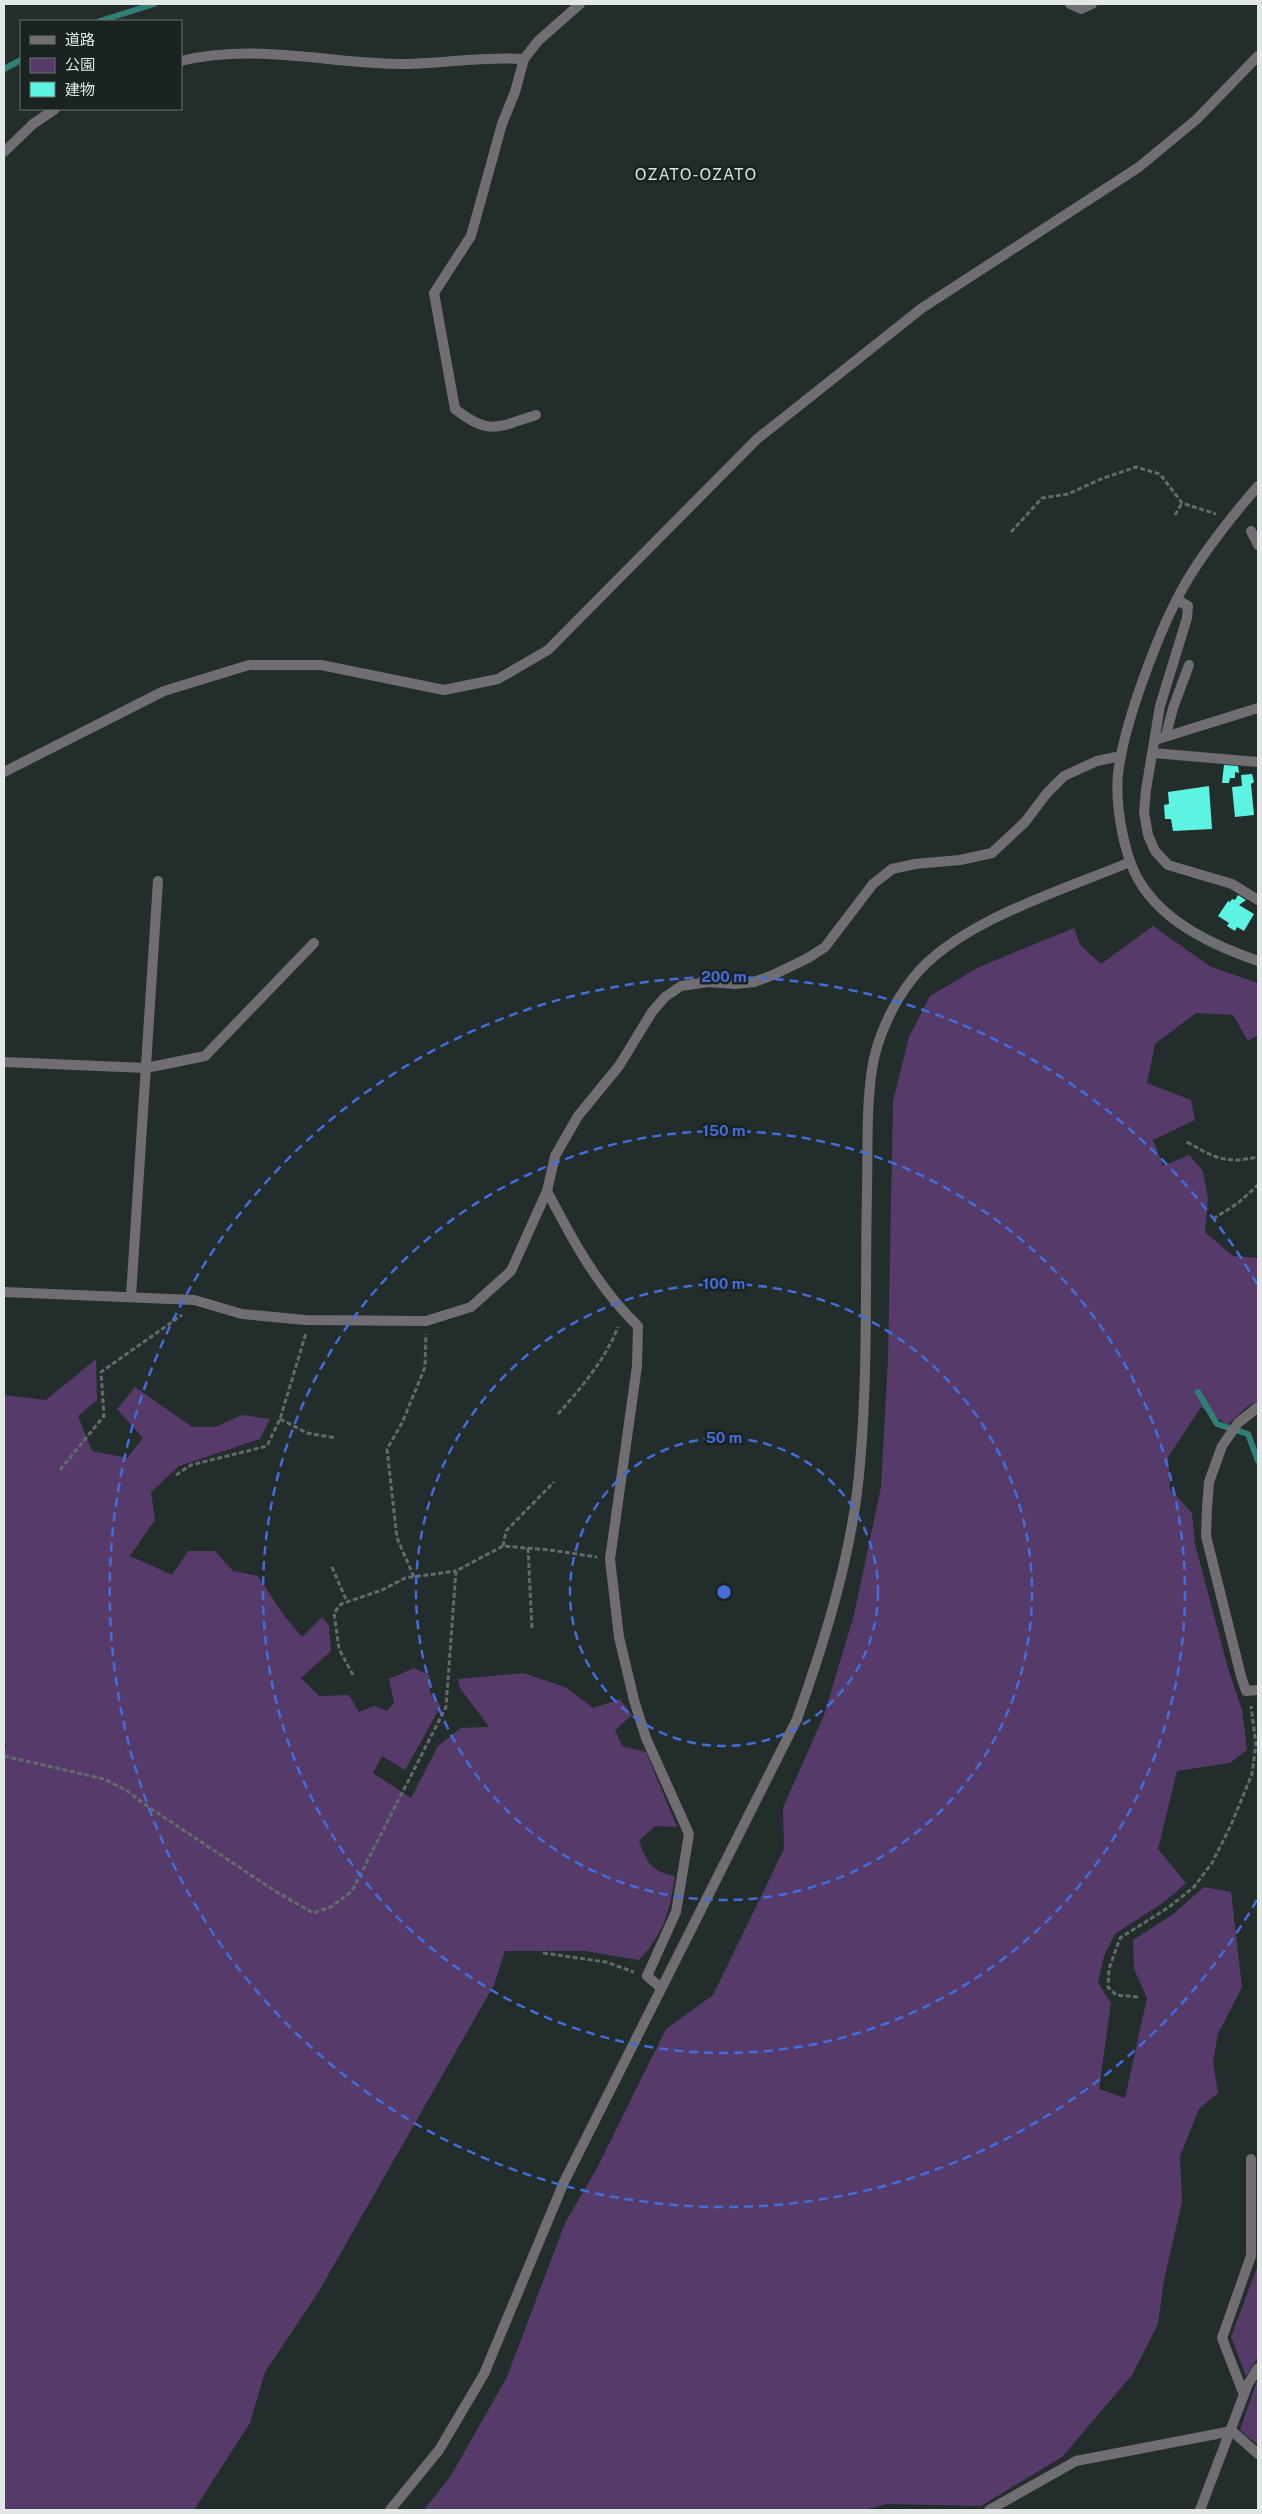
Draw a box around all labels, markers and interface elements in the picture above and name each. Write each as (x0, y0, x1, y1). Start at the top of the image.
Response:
legend (20, 20, 182, 110)
text: 道路 (65, 31, 95, 48)
text: 公園 (65, 56, 95, 73)
text: 建物 (65, 81, 95, 98)
district label: OZATO-OZATO (635, 165, 757, 184)
text: 200 m (701, 968, 747, 985)
text: 150 m (702, 1122, 746, 1139)
text: 100 m (703, 1275, 745, 1292)
text: 50 m (706, 1429, 742, 1446)
centre of rings (715, 1583, 733, 1601)

